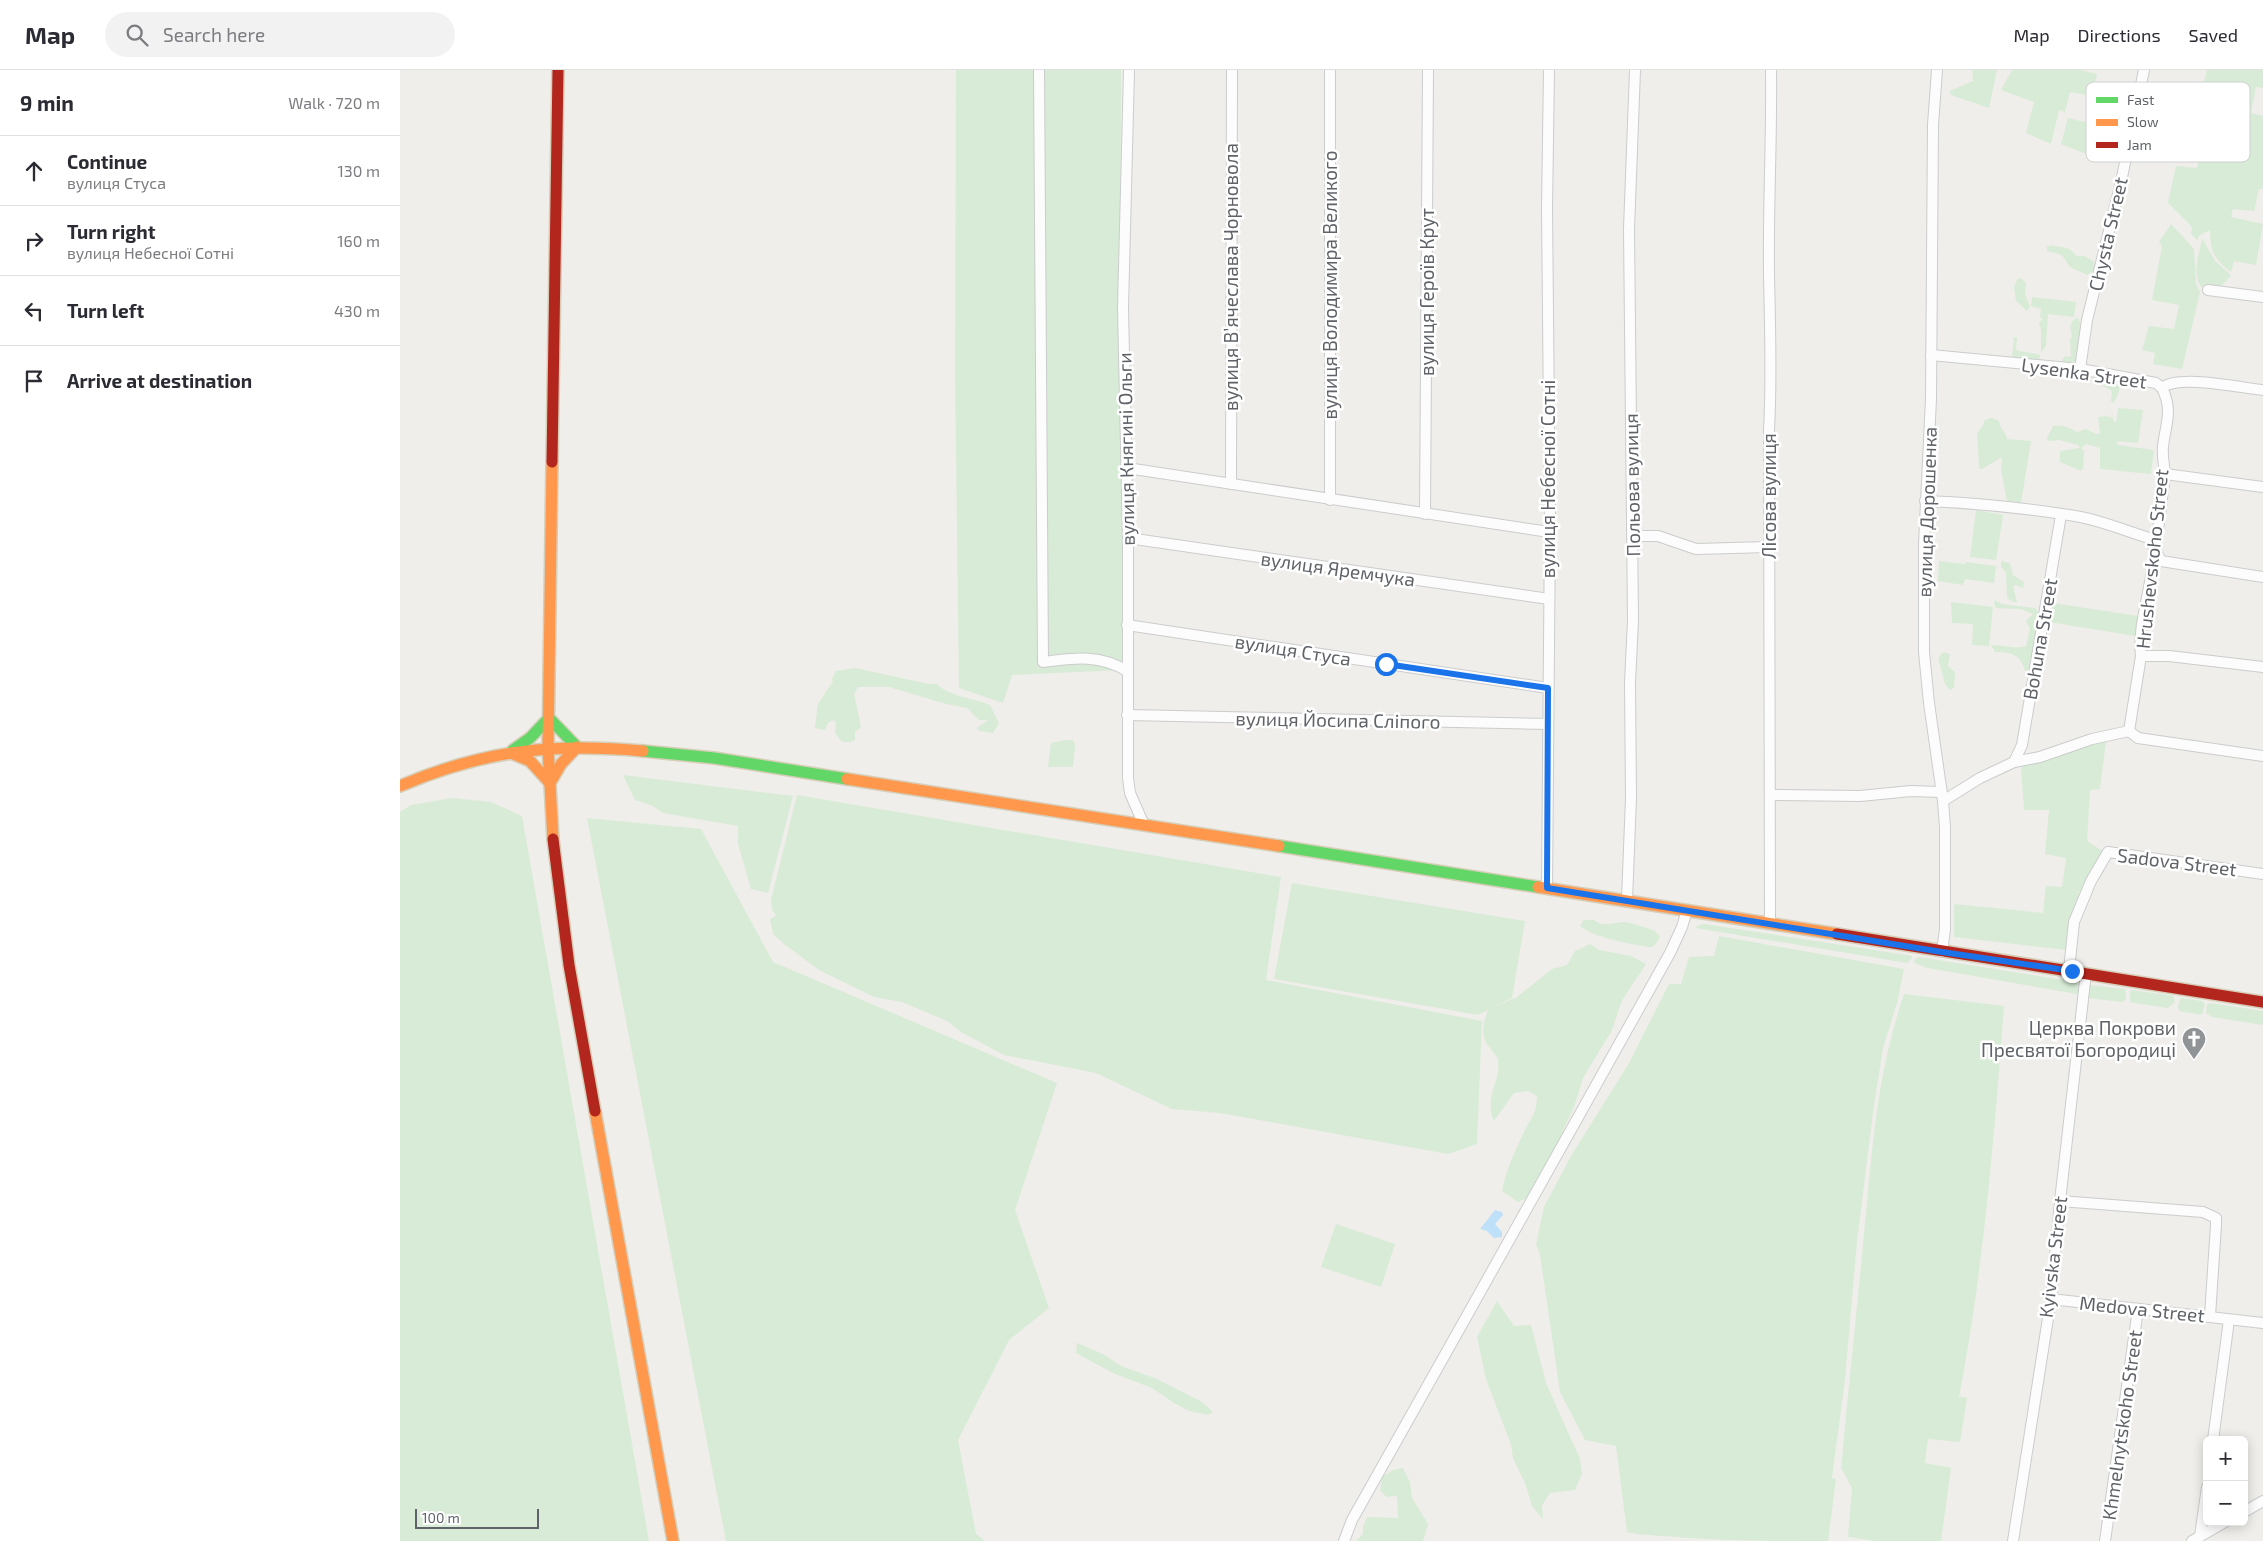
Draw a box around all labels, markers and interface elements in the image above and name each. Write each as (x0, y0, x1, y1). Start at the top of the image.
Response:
search box (105, 12, 455, 57)
text: Map (25, 20, 75, 49)
icon: search (123, 21, 151, 49)
text: Search here (163, 23, 265, 46)
text: Map (2013, 24, 2050, 46)
text: Directions (2078, 24, 2161, 46)
text: Saved (2189, 24, 2238, 46)
legend (2086, 82, 2250, 162)
text: 9 min (20, 90, 74, 115)
text: Fast (2127, 91, 2154, 108)
text: Walk · 720 m (288, 93, 380, 112)
text: Slow (2127, 113, 2159, 130)
text: Jam (2127, 136, 2152, 153)
street label: вулиця Вʼячеслава Чорновола (1219, 143, 1243, 411)
text: Continue (67, 150, 147, 173)
street label: вулиця Володимира Великого (1318, 150, 1342, 420)
icon: ahead (20, 157, 48, 185)
text: 130 m (338, 161, 380, 180)
text: вулиця Стуса (67, 173, 166, 192)
street label: Chysta Street (2083, 175, 2132, 293)
street label: вулиця Героїв Крут (1415, 208, 1439, 376)
text: Turn right (67, 220, 155, 243)
icon: right (20, 227, 48, 255)
text: 160 m (337, 231, 380, 250)
text: вулиця Небесної Сотні (67, 243, 234, 262)
icon: left (20, 297, 48, 325)
text: Turn left (67, 299, 144, 322)
text: 430 m (334, 301, 380, 320)
street label: вулиця Княгині Ольги (1112, 352, 1140, 546)
street label: Lysenka Street (2020, 352, 2148, 393)
icon: arrive (20, 367, 48, 395)
text: Arrive at destination (67, 369, 252, 392)
street label: вулиця Небесної Сотні (1536, 380, 1560, 578)
street label: Польова вулиця (1619, 413, 1645, 557)
street label: вулиця Дорошенка (1912, 426, 1942, 598)
street label: Лісова вулиця (1757, 433, 1781, 559)
street label: Hrushevskoho Street (2131, 468, 2172, 650)
street label: вулиця Яремчука (1259, 546, 1417, 592)
street label: Bohuna Street (2018, 576, 2062, 701)
street label: вулиця Стуса (1233, 629, 1353, 671)
route start (1375, 653, 1398, 676)
street label: вулиця Йосипа Сліпого (1235, 706, 1441, 734)
street label: Sadova Street (2116, 843, 2238, 880)
route end (2061, 960, 2084, 983)
place label: Церква Покрови Пресвятої Богородиці (1981, 1016, 2176, 1061)
church icon: Церква Покрови Пресвятої Богородиці (2181, 1026, 2207, 1060)
street label: Kyivska Street (2034, 1195, 2071, 1319)
street label: Medova Street (2078, 1290, 2206, 1327)
street label: Khmelnytskoho Street (2097, 1328, 2146, 1521)
map controls (2203, 1436, 2248, 1526)
button: + (2203, 1436, 2248, 1481)
button: − (2203, 1481, 2248, 1526)
scale bar (415, 1506, 539, 1529)
text: 100 m (422, 1509, 460, 1526)

